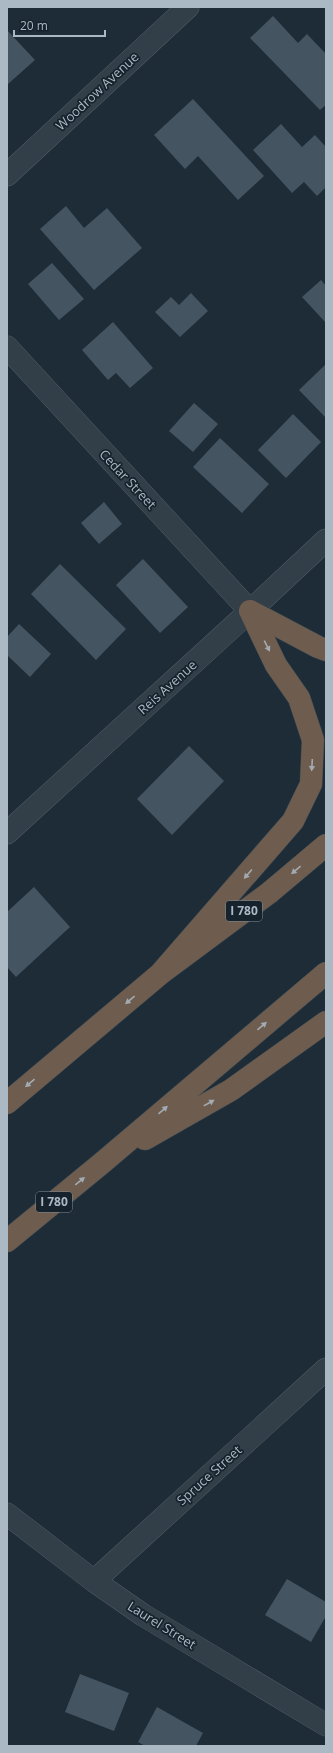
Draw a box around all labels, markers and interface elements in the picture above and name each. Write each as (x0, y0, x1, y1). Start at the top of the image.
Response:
scale bar (14, 12, 105, 38)
text: 20 m (20, 17, 48, 34)
street label: Woodrow Avenue (52, 48, 142, 134)
street label: Cedar Street (96, 445, 161, 513)
one-way arrow (264, 640, 270, 652)
street label: Reis Avenue (134, 656, 200, 718)
one-way arrow (308, 759, 315, 771)
one-way arrow (291, 866, 302, 875)
one-way arrow (244, 869, 253, 880)
road number: I 780 (226, 901, 262, 921)
one-way arrow (125, 995, 135, 1004)
one-way arrow (257, 1022, 268, 1031)
one-way arrow (25, 1079, 36, 1088)
one-way arrow (203, 1099, 215, 1106)
one-way arrow (158, 1106, 169, 1115)
one-way arrow (75, 1176, 86, 1185)
road number: I 780 (36, 1192, 72, 1212)
street label: Spruce Street (173, 1441, 246, 1509)
street label: Laurel Street (124, 1597, 200, 1653)

